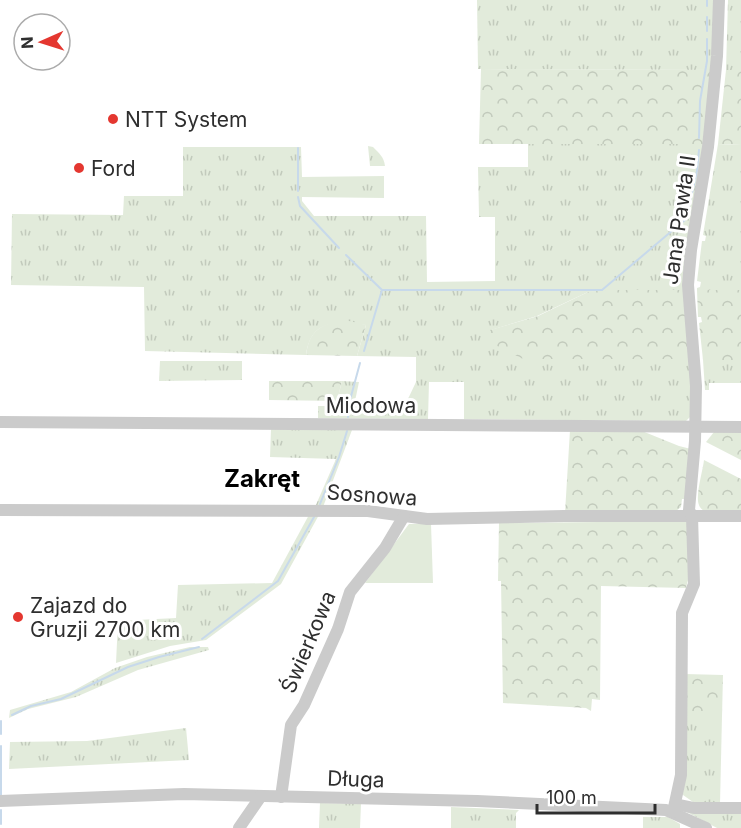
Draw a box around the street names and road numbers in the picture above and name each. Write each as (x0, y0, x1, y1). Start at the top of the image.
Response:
street label: Jana Pawła II (658, 154, 700, 286)
street label: Miodowa (326, 393, 416, 418)
street label: Sosnowa (326, 479, 418, 511)
street label: Świerkowa (274, 587, 341, 697)
street label: Długa (327, 766, 385, 792)

